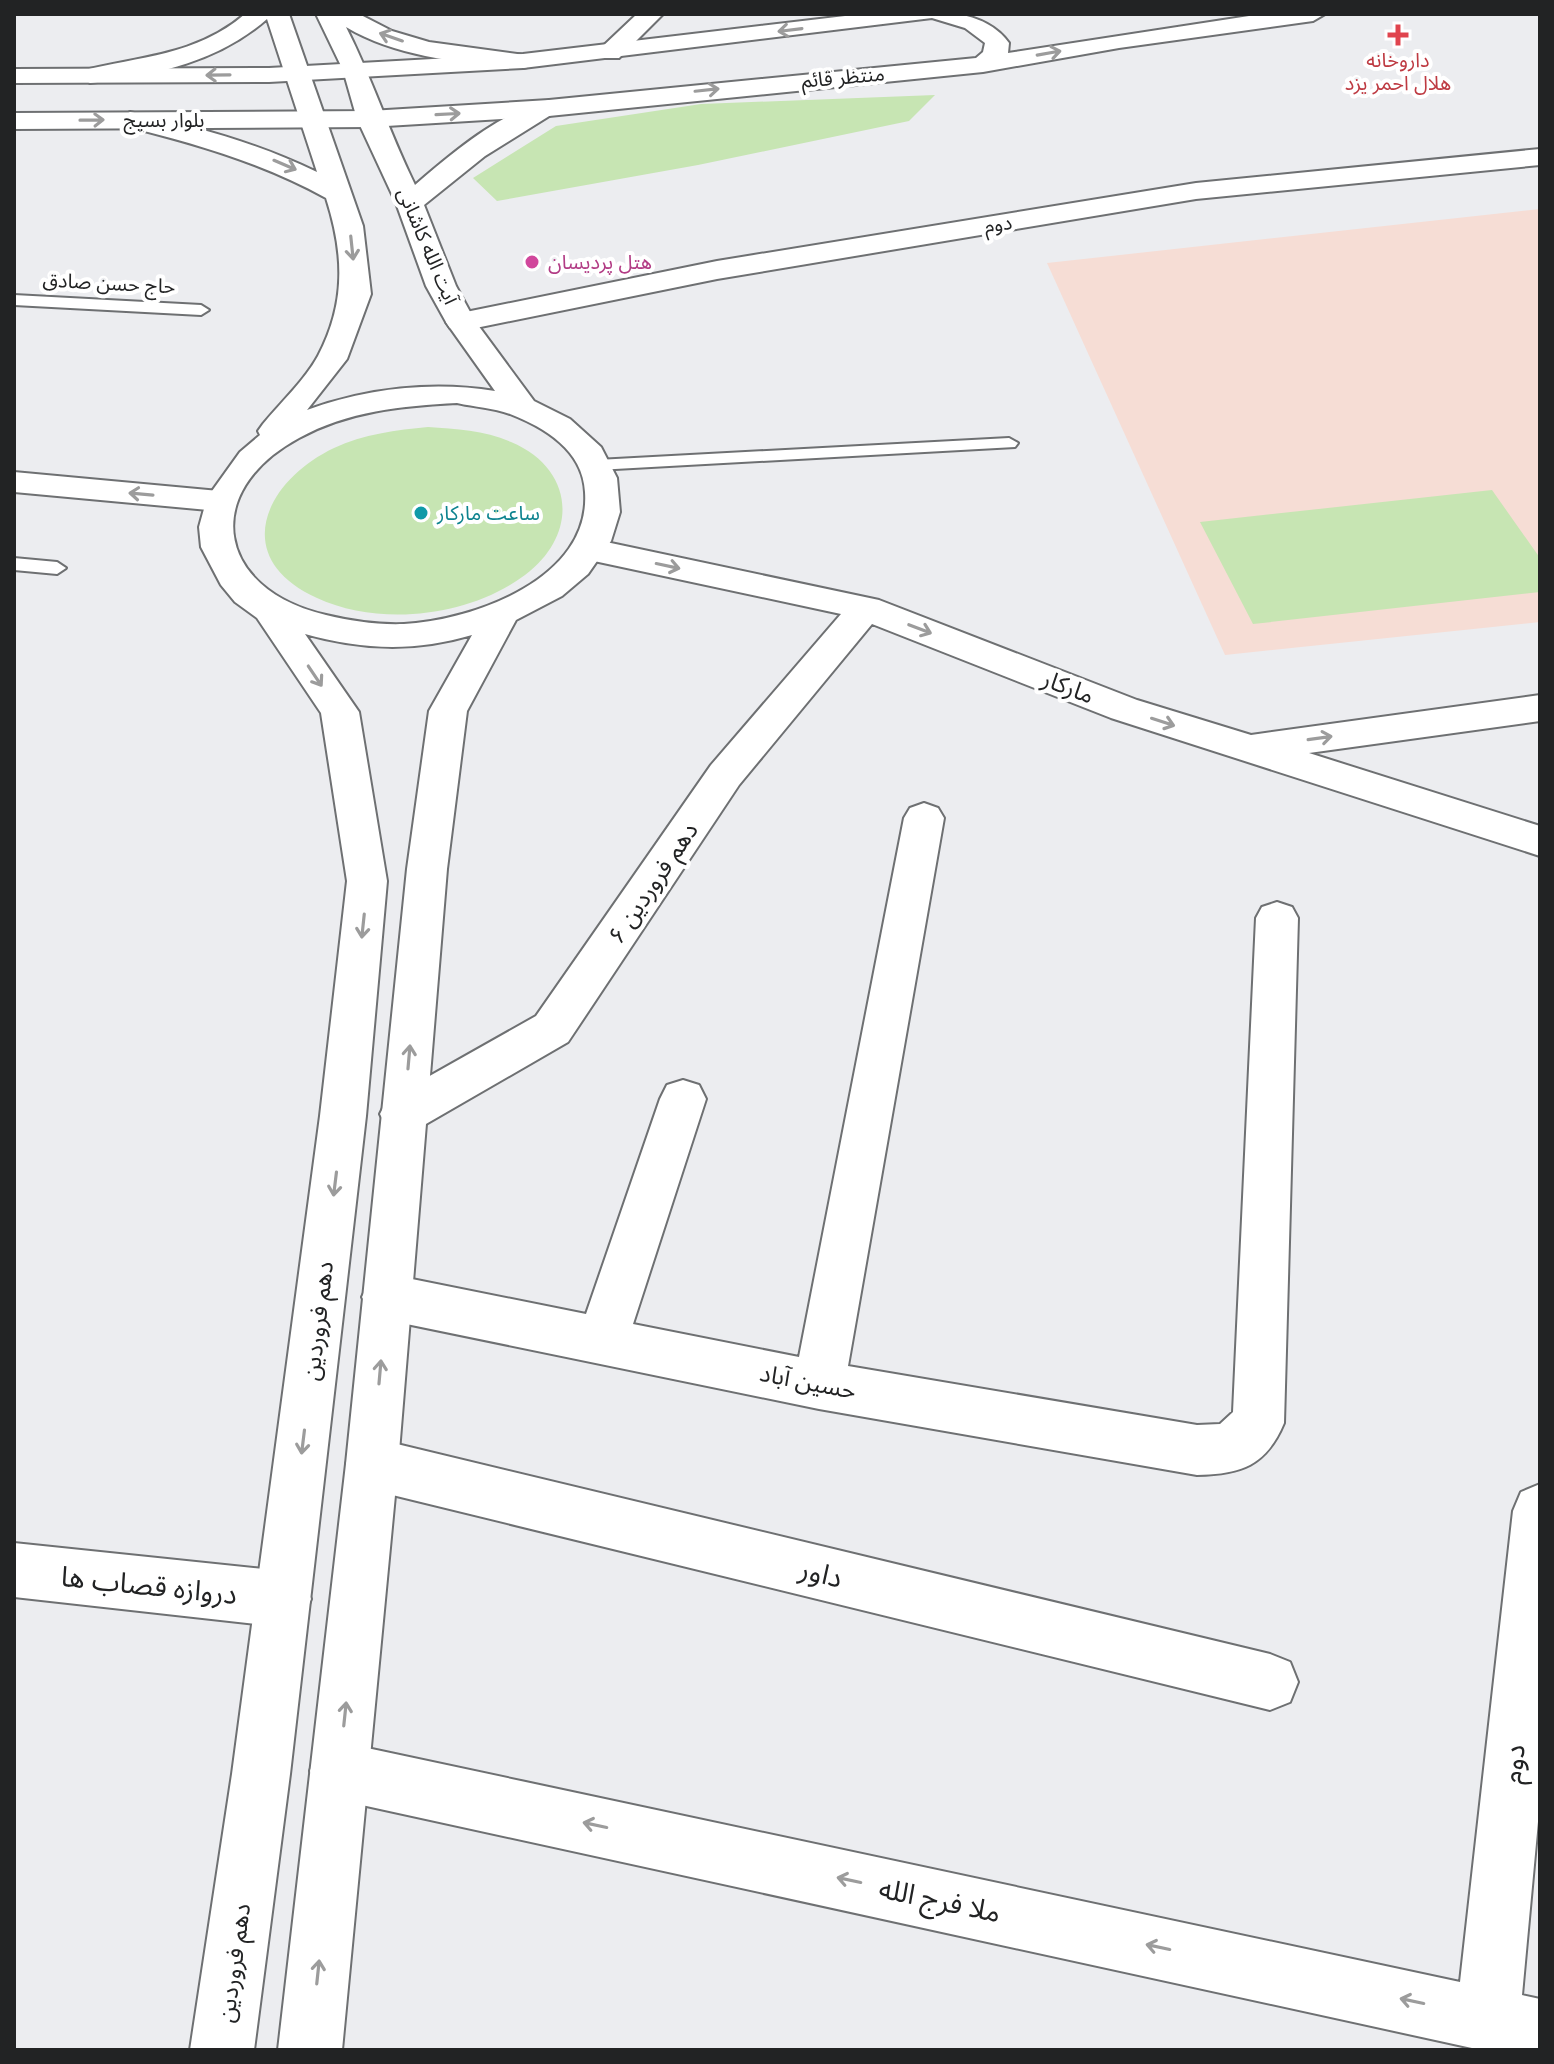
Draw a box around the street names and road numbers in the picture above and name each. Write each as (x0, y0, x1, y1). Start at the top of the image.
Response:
street label: منتظر قائم (800, 59, 886, 96)
street label: بلوار بسیج (124, 106, 204, 135)
street label: آیت الله کاشانی (392, 183, 466, 309)
street label: دوم (982, 208, 1014, 241)
street label: حاج حسن صادق (42, 266, 176, 301)
street label: مارکار (1037, 660, 1099, 711)
street label: دهم فروردین ۶ (599, 815, 706, 951)
street label: دهم فروردین (293, 1259, 342, 1383)
street label: حسین آباد (757, 1355, 859, 1406)
street label: داور (795, 1548, 847, 1596)
street label: دروازه قصاب ها (59, 1556, 239, 1612)
street label: دوم (1491, 1742, 1536, 1786)
street label: ملا فرج الله (875, 1868, 1005, 1933)
street label: دهم فروردین (208, 1901, 259, 2025)

